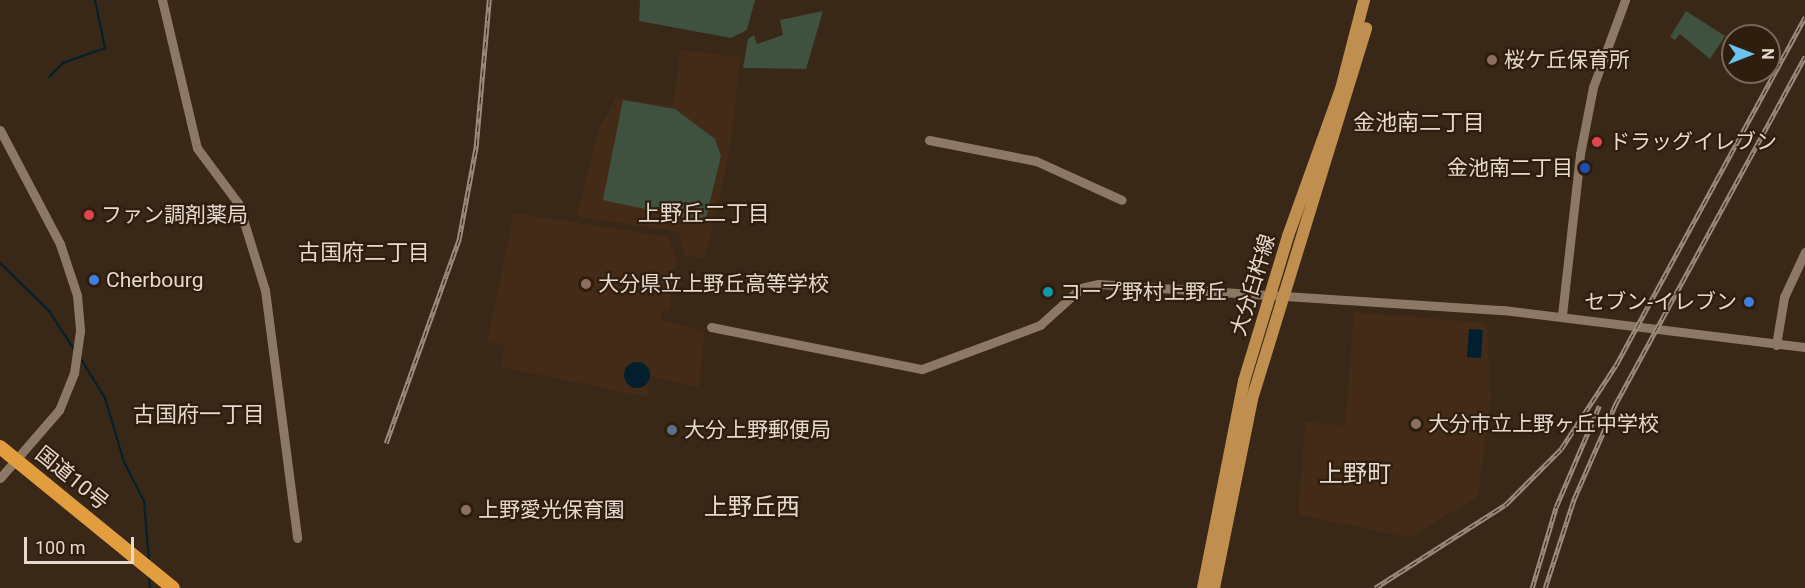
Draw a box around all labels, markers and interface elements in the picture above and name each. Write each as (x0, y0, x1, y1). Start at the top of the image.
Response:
north arrow (1721, 24, 1781, 84)
place label: 桜ケ丘保育所 (1504, 47, 1630, 73)
text: N (1758, 48, 1777, 60)
marker: 桜ケ丘保育所 (1485, 53, 1499, 67)
district label: 金池南二丁目 (1353, 110, 1485, 136)
place label: ドラッグイレブン (1609, 129, 1777, 155)
marker: ドラッグイレブン (1590, 135, 1604, 149)
place label: 金池南二丁目 (1447, 155, 1573, 181)
marker: 金池南二丁目 (1578, 161, 1592, 175)
district label: 上野丘二丁目 (638, 201, 770, 227)
place label: ファン調剤薬局 (101, 202, 248, 228)
marker: ファン調剤薬局 (82, 208, 96, 222)
street label: 大分臼杵線 (1226, 231, 1280, 339)
district label: 古国府二丁目 (298, 240, 430, 266)
place label: Cherbourg (106, 267, 204, 293)
place label: 大分県立上野丘高等学校 (598, 271, 829, 297)
marker: Cherbourg (87, 273, 101, 287)
marker: 大分県立上野丘高等学校 (579, 277, 593, 291)
place label: コープ野村上野丘 (1060, 279, 1228, 305)
marker: コープ野村上野丘 (1041, 285, 1055, 299)
place label: セブン-イレブン (1584, 289, 1737, 315)
marker: セブン-イレブン (1742, 295, 1756, 309)
district label: 古国府一丁目 (133, 402, 265, 428)
place label: 大分市立上野ヶ丘中学校 (1428, 411, 1659, 437)
place label: 大分上野郵便局 (684, 417, 831, 443)
marker: 大分市立上野ヶ丘中学校 (1409, 417, 1423, 431)
marker: 大分上野郵便局 (665, 423, 679, 437)
street label: 国道10号 (30, 441, 114, 515)
district label: 上野町 (1319, 461, 1391, 489)
district label: 上野丘西 (704, 494, 800, 522)
place label: 上野愛光保育園 (478, 497, 625, 523)
marker: 上野愛光保育園 (459, 503, 473, 517)
scale bar (27, 525, 136, 563)
text: 100 m (35, 537, 86, 558)

